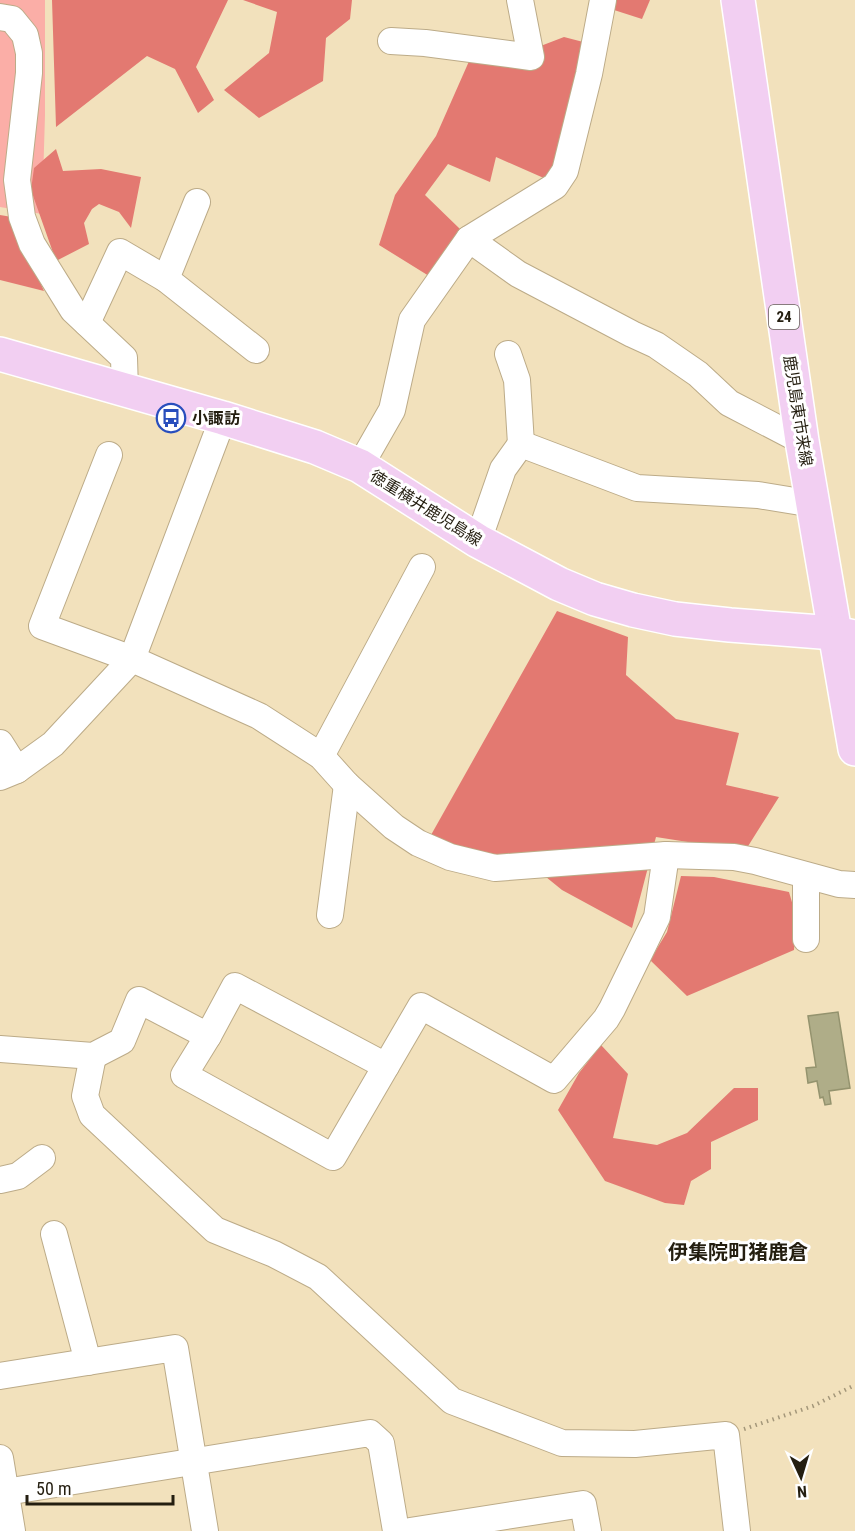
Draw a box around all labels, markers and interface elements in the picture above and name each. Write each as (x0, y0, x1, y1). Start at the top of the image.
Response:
road number: 24 (769, 305, 799, 329)
street label: 鹿児島東市来線 (780, 354, 816, 468)
bus stop icon: 小諏訪 (155, 402, 187, 434)
place label: 小諏訪 (192, 409, 240, 428)
street label: 徳重横井鹿児島線 (367, 466, 485, 550)
district label: 伊集院町猪鹿倉 (668, 1240, 808, 1264)
north arrow (771, 1447, 831, 1507)
scale bar (27, 1468, 172, 1506)
text: 50 m (36, 1478, 71, 1499)
text: N (796, 1482, 808, 1501)

